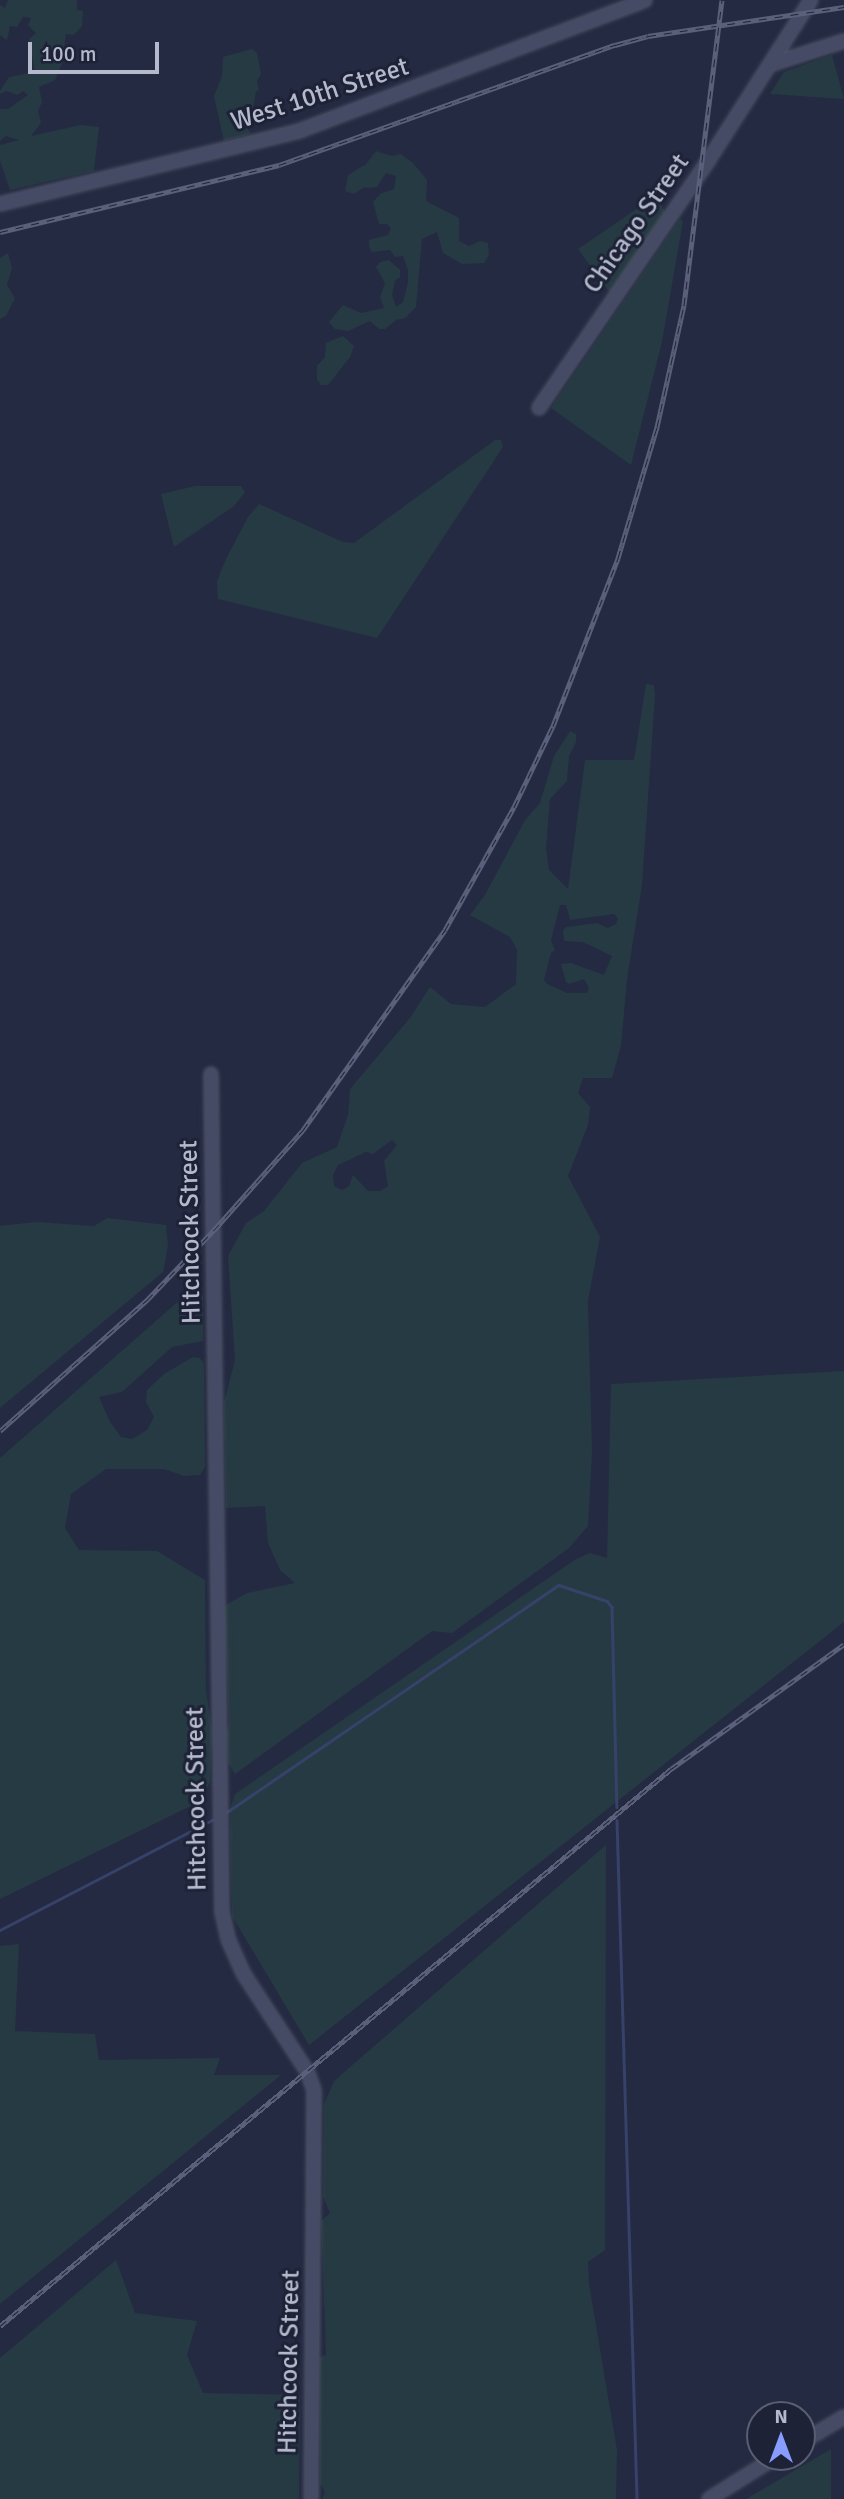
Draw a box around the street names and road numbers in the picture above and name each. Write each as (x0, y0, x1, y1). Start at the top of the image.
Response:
street label: West 10th Street (227, 52, 413, 138)
street label: Chicago Street (577, 148, 697, 300)
street label: Hitchcock Street (174, 1140, 208, 1324)
street label: Hitchcock Street (180, 1707, 214, 1891)
street label: Hitchcock Street (273, 2270, 307, 2454)

